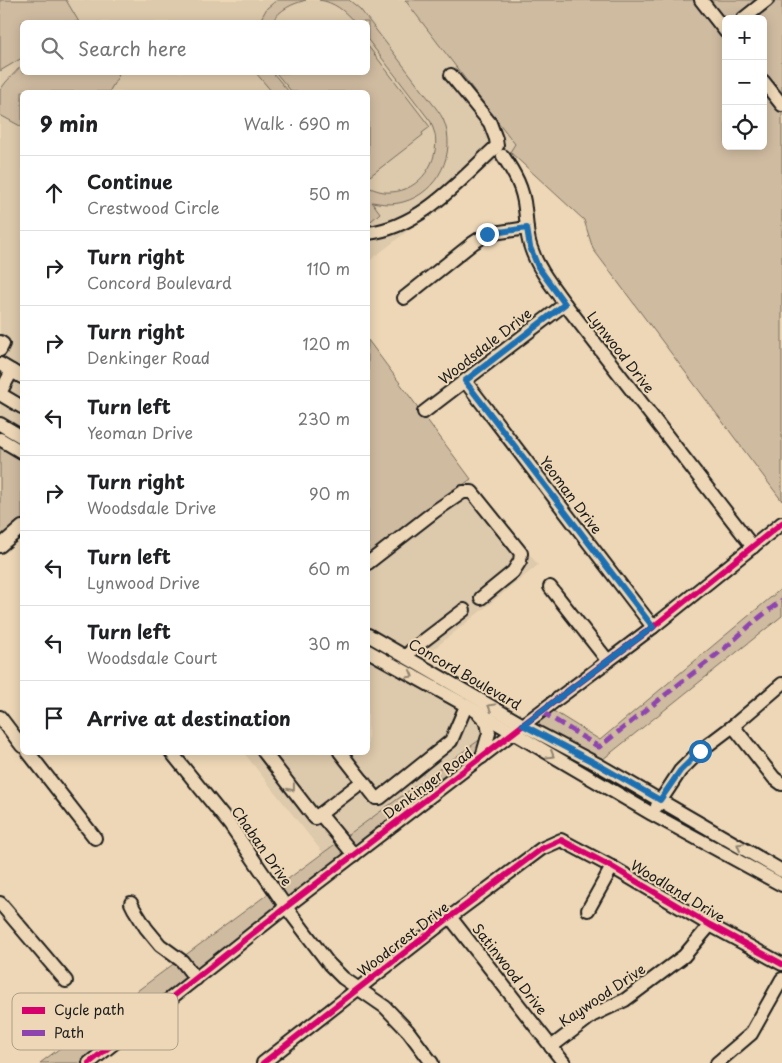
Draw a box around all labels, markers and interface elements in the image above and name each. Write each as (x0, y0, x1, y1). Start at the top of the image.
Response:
map controls (722, 15, 767, 150)
button: + (722, 15, 767, 60)
search box (20, 20, 370, 75)
icon: search (38, 34, 66, 62)
text: Search here (78, 34, 187, 62)
button: − (722, 60, 767, 105)
button: locate (722, 105, 767, 150)
text: 9 min (40, 107, 98, 139)
text: Walk · 690 m (244, 111, 350, 135)
text: Continue (87, 167, 173, 195)
icon: ahead (40, 179, 68, 207)
text: 50 m (309, 181, 350, 205)
text: Crestwood Circle (87, 195, 220, 219)
route end (476, 223, 499, 246)
text: Turn right (87, 242, 185, 270)
icon: right (40, 254, 68, 282)
text: 110 m (307, 256, 350, 280)
text: Concord Boulevard (87, 270, 232, 294)
street label: Woodsdale Drive (434, 303, 536, 389)
street label: Lynwood Drive (582, 307, 660, 397)
text: Turn right (87, 317, 185, 345)
icon: right (40, 329, 68, 357)
text: 120 m (303, 331, 350, 355)
text: Denkinger Road (87, 345, 210, 369)
text: Turn left (87, 392, 171, 420)
icon: left (40, 404, 68, 432)
text: 230 m (298, 406, 350, 430)
text: Yeoman Drive (87, 420, 193, 444)
street label: Yeoman Drive (535, 452, 607, 538)
text: Turn right (87, 467, 185, 495)
icon: right (40, 479, 68, 507)
text: 90 m (309, 481, 350, 505)
text: Woodsdale Drive (87, 495, 216, 519)
text: Turn left (87, 542, 171, 570)
icon: left (40, 554, 68, 582)
text: 60 m (308, 556, 350, 580)
text: Lynwood Drive (87, 570, 200, 594)
text: Turn left (87, 617, 171, 645)
icon: left (40, 629, 68, 657)
text: 30 m (308, 631, 350, 655)
street label: Concord Boulevard (405, 633, 526, 715)
text: Woodsdale Court (87, 645, 217, 669)
one-way arrow (405, 668, 414, 678)
one-way arrow (488, 703, 497, 713)
icon: arrive (40, 704, 68, 732)
text: Arrive at destination (87, 704, 291, 732)
route start (689, 740, 712, 763)
street label: Denkinger Road (379, 742, 477, 824)
one-way arrow (545, 749, 554, 759)
one-way arrow (286, 782, 294, 791)
street label: Chaban Drive (227, 802, 297, 890)
one-way arrow (736, 843, 745, 853)
street label: Woodland Drive (627, 854, 729, 928)
street label: Woodcrest Drive (353, 897, 453, 981)
street label: Satinwood Drive (468, 919, 552, 1019)
street label: Kaywood Drive (555, 958, 649, 1032)
legend (12, 993, 178, 1050)
text: Cycle path (54, 999, 125, 1020)
text: Path (54, 1022, 84, 1043)

